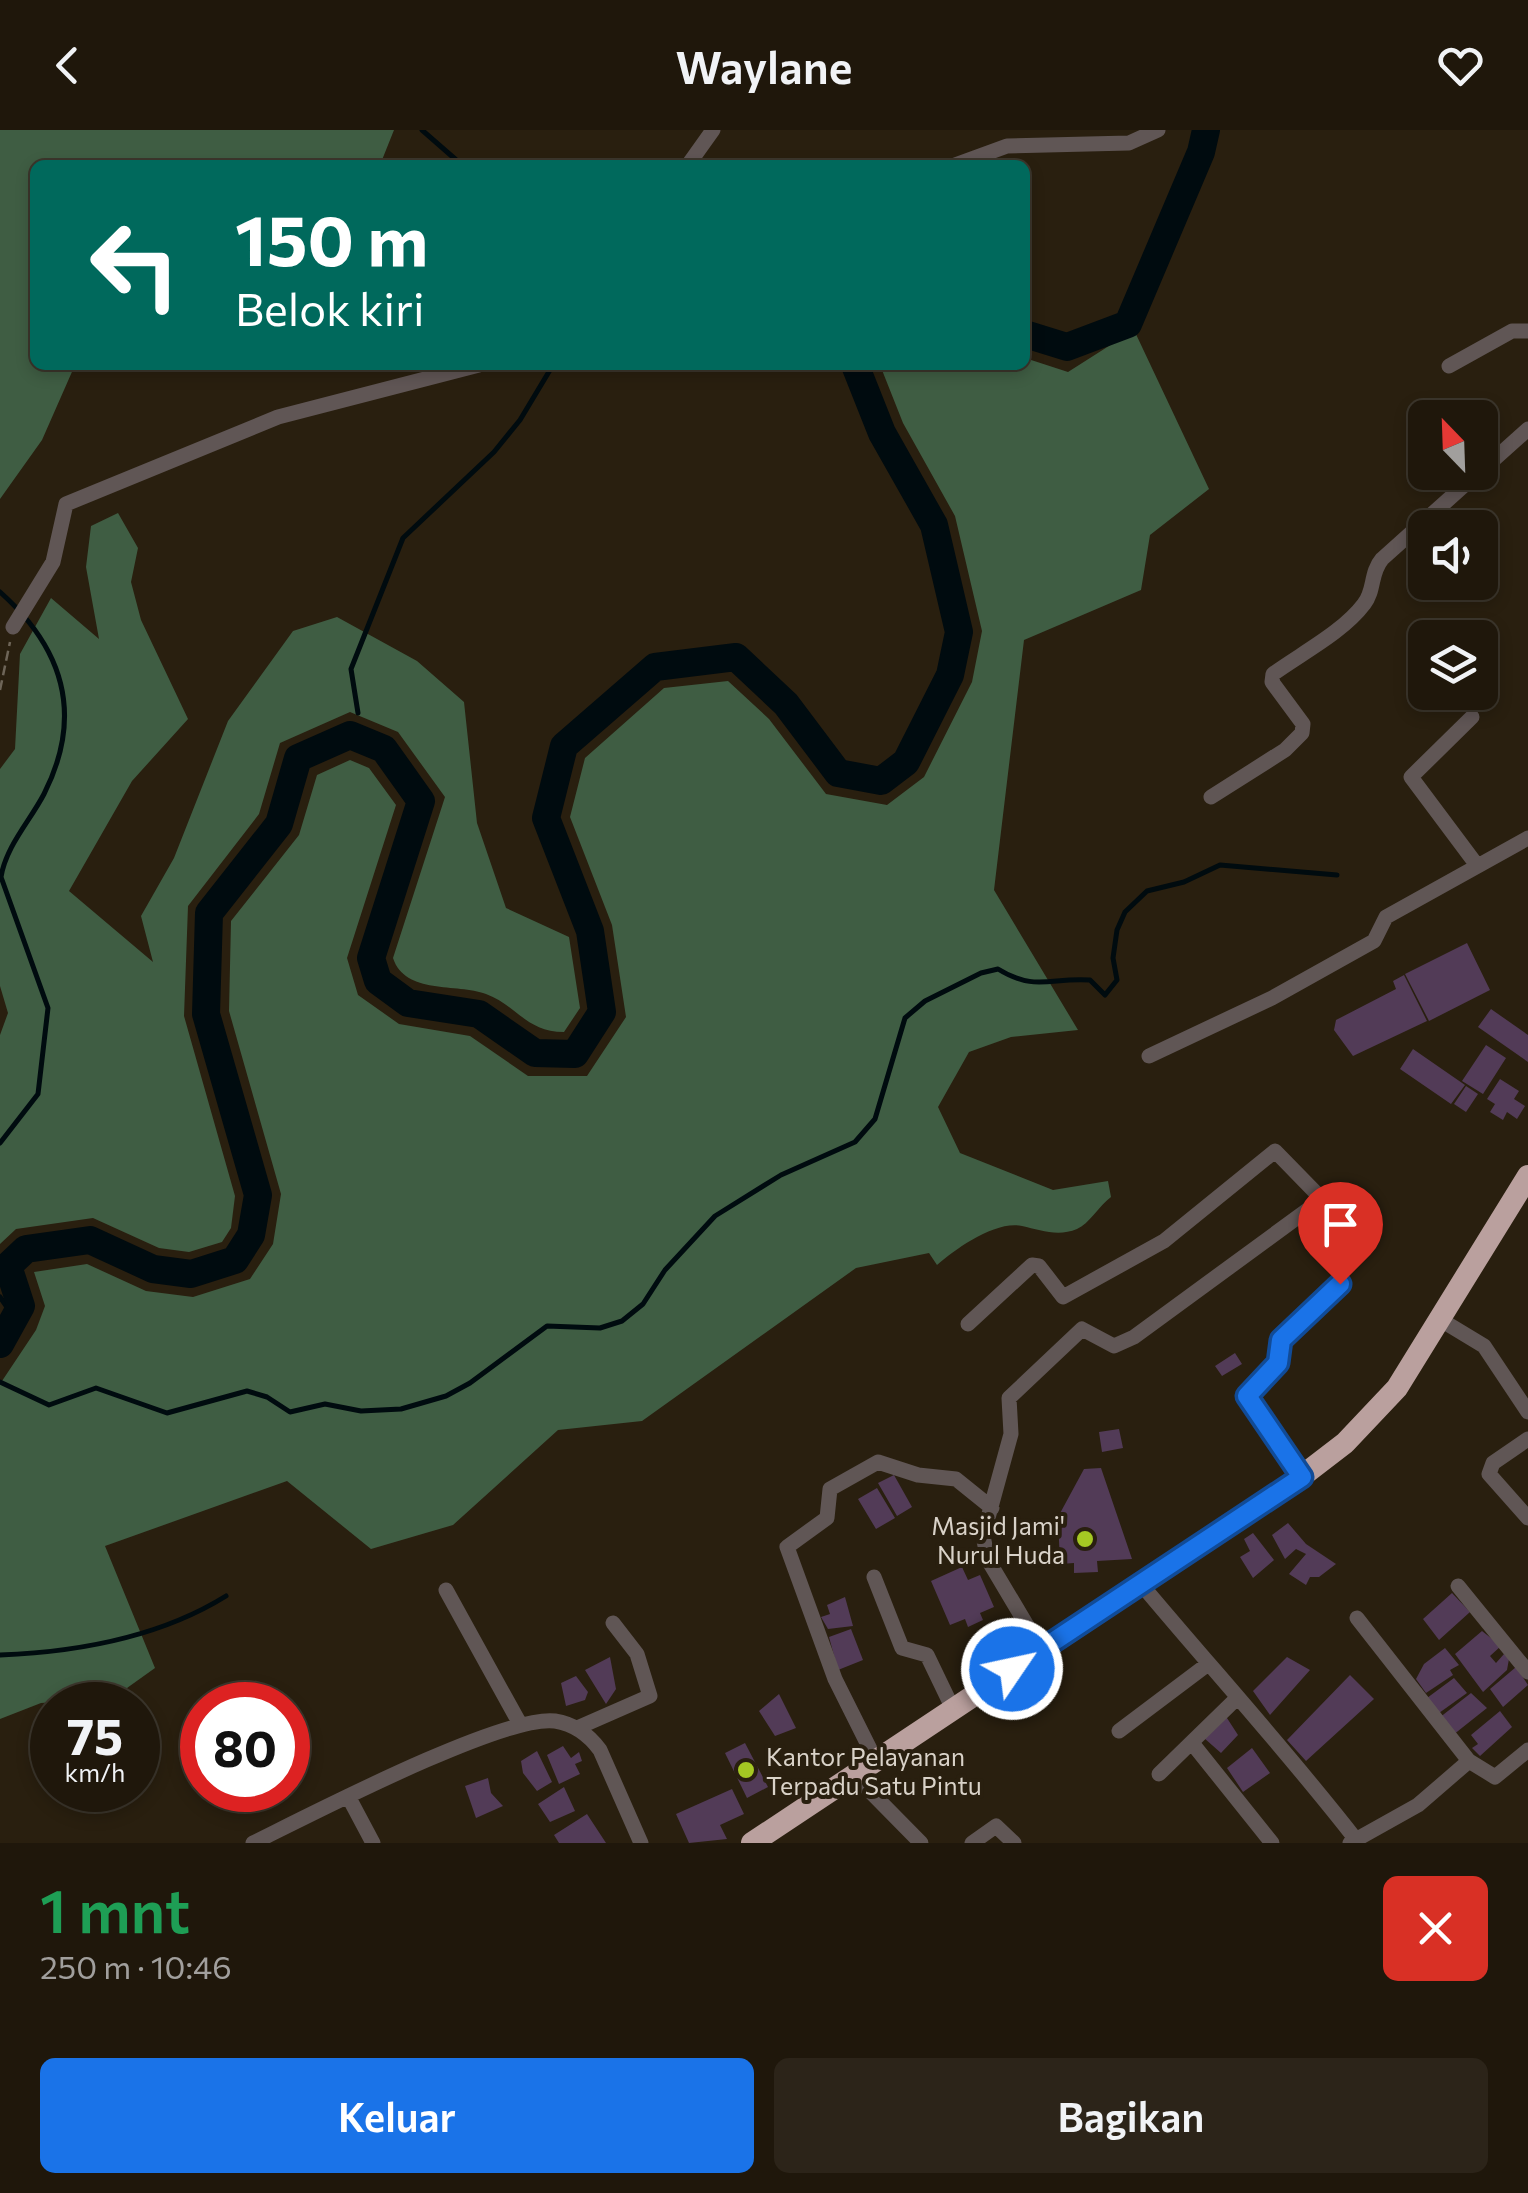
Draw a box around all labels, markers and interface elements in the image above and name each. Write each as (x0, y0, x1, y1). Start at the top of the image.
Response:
icon: back (40, 38, 95, 93)
text: Waylane (675, 38, 853, 93)
icon: heart (1433, 38, 1488, 93)
text: 150 m (235, 195, 428, 280)
icon: left (70, 200, 200, 330)
text: Belok kiri (235, 280, 425, 335)
north arrow (1408, 400, 1498, 490)
map controls (1408, 400, 1498, 710)
button: sound (1408, 510, 1498, 600)
button: layers (1408, 620, 1498, 710)
pin (1298, 1182, 1383, 1285)
icon: arrive (1313, 1197, 1368, 1252)
place label: Masjid Jami' Nurul Huda (931, 1510, 1065, 1569)
marker: Masjid Jami' Nurul Huda (1074, 1528, 1096, 1550)
position arrow (960, 1617, 1064, 1721)
speed limit sign: 80 (180, 1682, 310, 1812)
text: 75 (67, 1704, 123, 1765)
place label: Kantor Pelayanan Terpadu Satu Pintu (766, 1741, 982, 1800)
text: km/h (65, 1757, 125, 1787)
marker: Kantor Pelayanan Terpadu Satu Pintu (735, 1759, 757, 1781)
text: 1 mnt (40, 1872, 190, 1945)
button: close (1383, 1876, 1488, 1981)
text: 250 m · 10:46 (40, 1946, 232, 1986)
button: Keluar (40, 2058, 754, 2173)
button: Bagikan (774, 2058, 1488, 2173)

